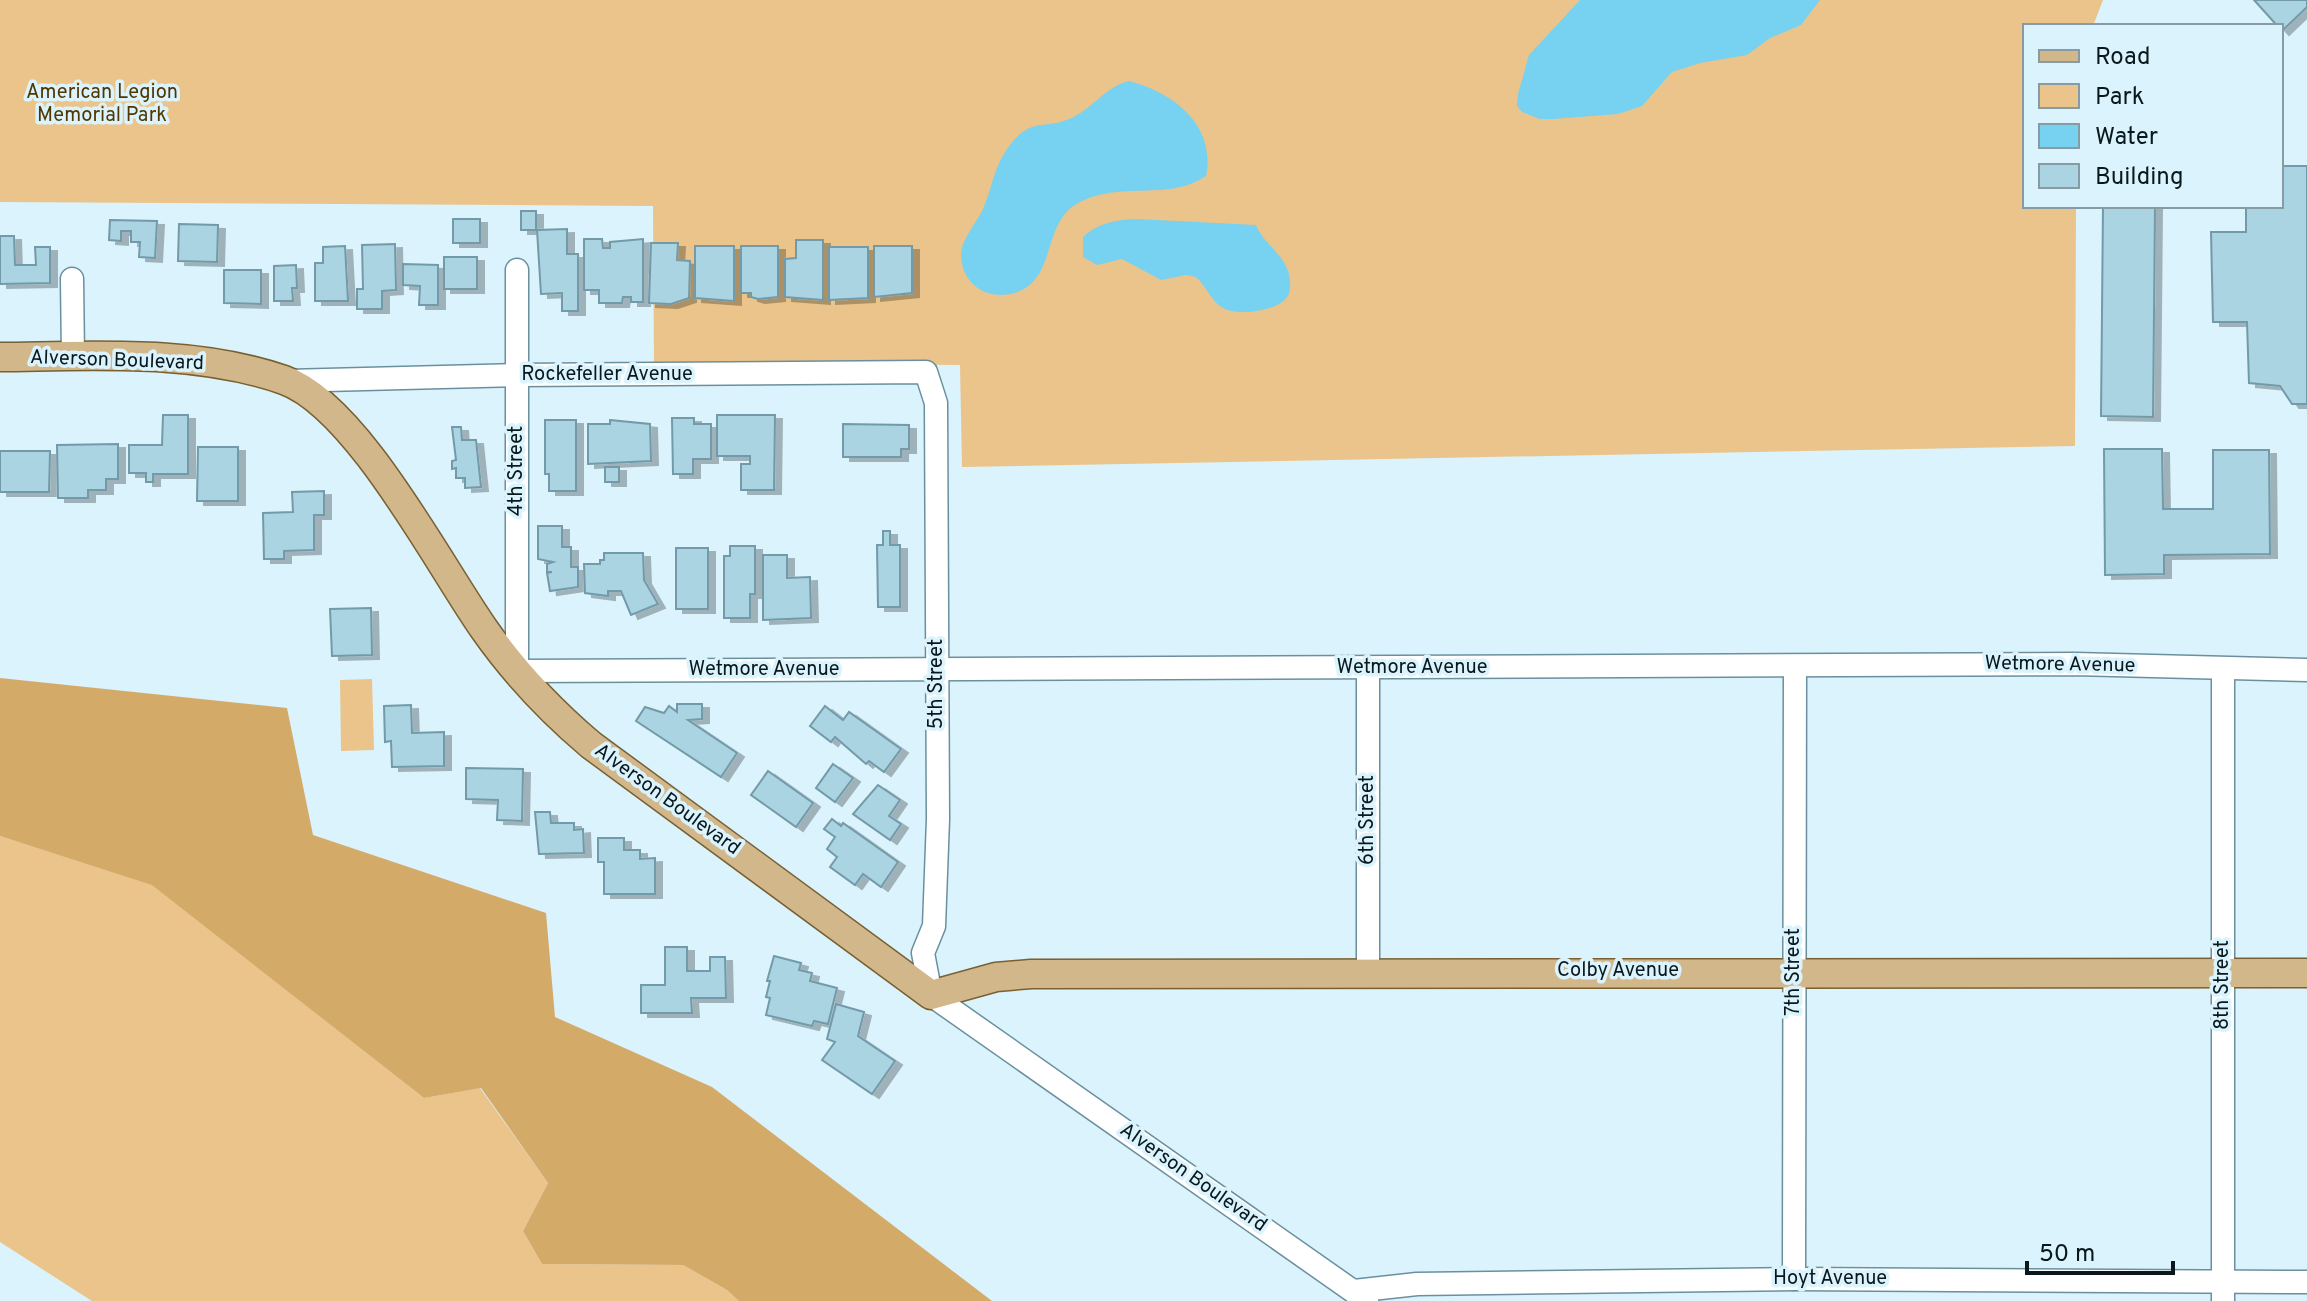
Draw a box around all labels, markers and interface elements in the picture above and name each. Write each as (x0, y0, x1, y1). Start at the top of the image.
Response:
legend (2023, 24, 2283, 208)
text: Road (2095, 43, 2151, 73)
park label: American Legion Memorial Park (26, 80, 178, 129)
text: Park (2095, 83, 2145, 113)
text: Water (2095, 123, 2158, 153)
text: Building (2095, 163, 2184, 193)
street label: Alverson Boulevard (30, 345, 204, 377)
street label: Rockefeller Avenue (521, 362, 693, 388)
street label: 4th Street (504, 426, 530, 516)
street label: 5th Street (924, 639, 950, 729)
street label: Wetmore Avenue (1984, 651, 2136, 679)
street label: Wetmore Avenue (1337, 655, 1487, 681)
street label: Wetmore Avenue (689, 657, 839, 683)
street label: Alverson Boulevard (589, 738, 745, 862)
street label: 6th Street (1355, 775, 1381, 865)
street label: 7th Street (1781, 928, 1807, 1016)
street label: 8th Street (2210, 940, 2236, 1030)
street label: Colby Avenue (1557, 958, 1679, 984)
street label: Alverson Boulevard (1114, 1117, 1272, 1239)
scale bar (2027, 1225, 2173, 1275)
text: 50 m (2039, 1240, 2095, 1270)
street label: Hoyt Avenue (1773, 1266, 1887, 1292)

